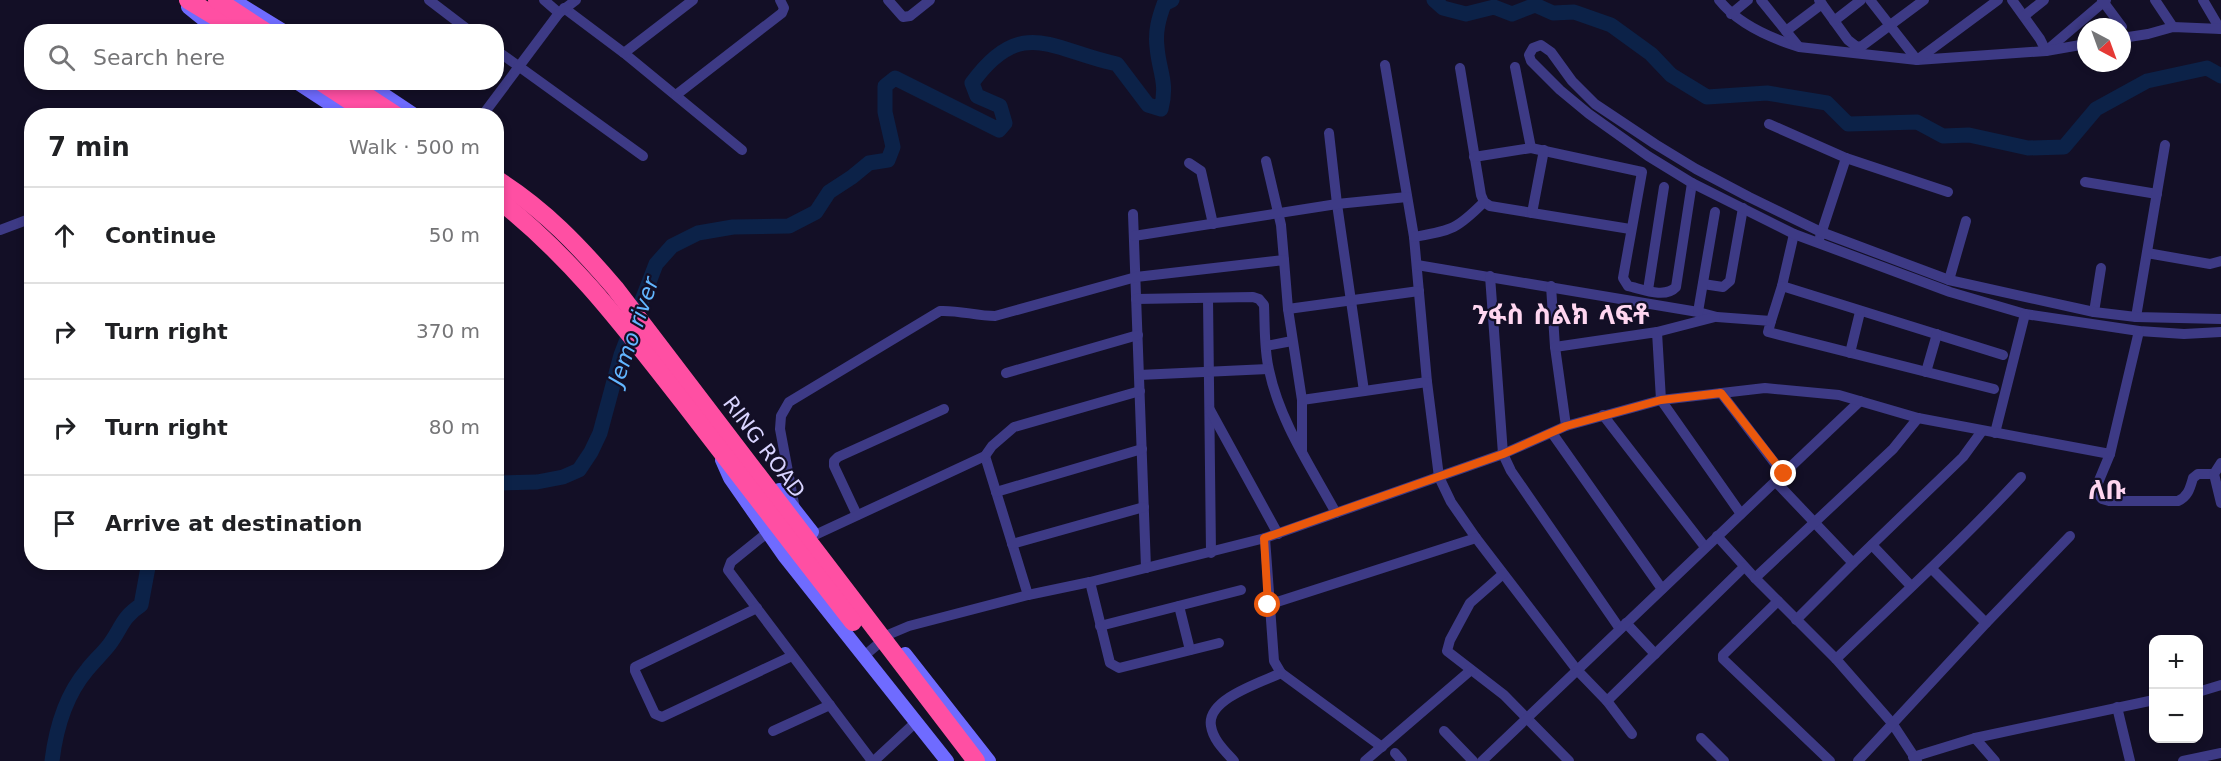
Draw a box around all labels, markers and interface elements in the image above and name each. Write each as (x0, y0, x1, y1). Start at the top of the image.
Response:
north arrow (2077, 18, 2131, 72)
search box (24, 24, 504, 90)
icon: search (45, 41, 78, 74)
text: Search here (93, 45, 225, 70)
text: 7 min (48, 132, 130, 162)
text: Walk · 500 m (349, 135, 480, 159)
icon: ahead (48, 219, 81, 252)
text: Continue (105, 223, 216, 248)
text: 50 m (429, 223, 480, 247)
water label: Jemo river (602, 272, 664, 392)
district label: ንፋስ ስልክ ላፍቶ (1473, 299, 1650, 330)
icon: right (48, 315, 81, 348)
text: Turn right (105, 319, 228, 344)
text: 370 m (416, 319, 480, 343)
street label: RING ROAD (718, 392, 810, 502)
icon: right (48, 411, 81, 444)
text: Turn right (105, 415, 228, 440)
text: 80 m (429, 415, 480, 439)
route end (1770, 460, 1796, 486)
district label: ለቡ (2088, 474, 2126, 505)
icon: arrive (48, 507, 81, 540)
text: Arrive at destination (105, 511, 362, 536)
route start (1254, 591, 1280, 617)
map controls (2149, 635, 2203, 743)
button: + (2149, 635, 2203, 689)
button: − (2149, 689, 2203, 743)

